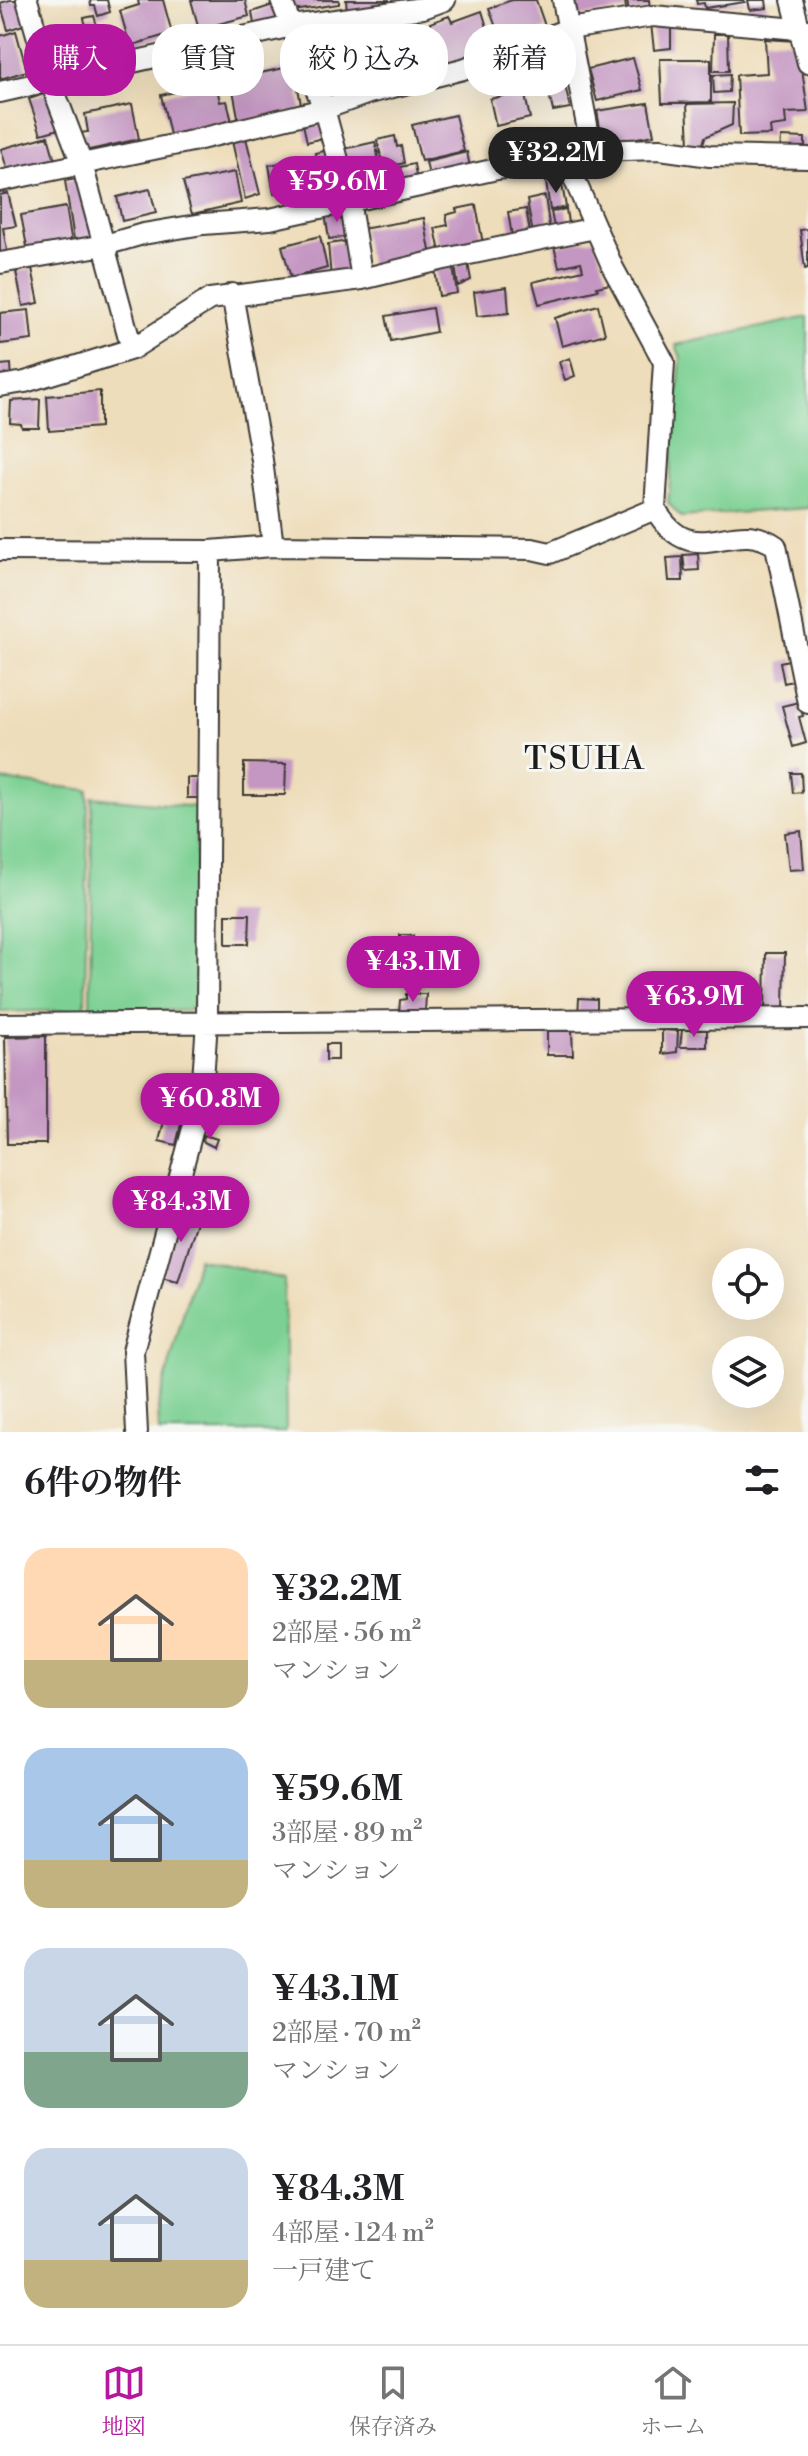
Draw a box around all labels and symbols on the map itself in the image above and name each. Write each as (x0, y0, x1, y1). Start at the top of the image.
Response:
pin: ¥32.2M (491, 127, 621, 195)
pin: ¥59.6M (272, 156, 402, 224)
district label: TSUHA (524, 739, 646, 779)
pin: ¥43.1M (348, 936, 478, 1004)
pin: ¥63.9M (629, 971, 759, 1039)
pin: ¥60.8M (145, 1073, 275, 1141)
pin: ¥84.3M (116, 1176, 246, 1244)

